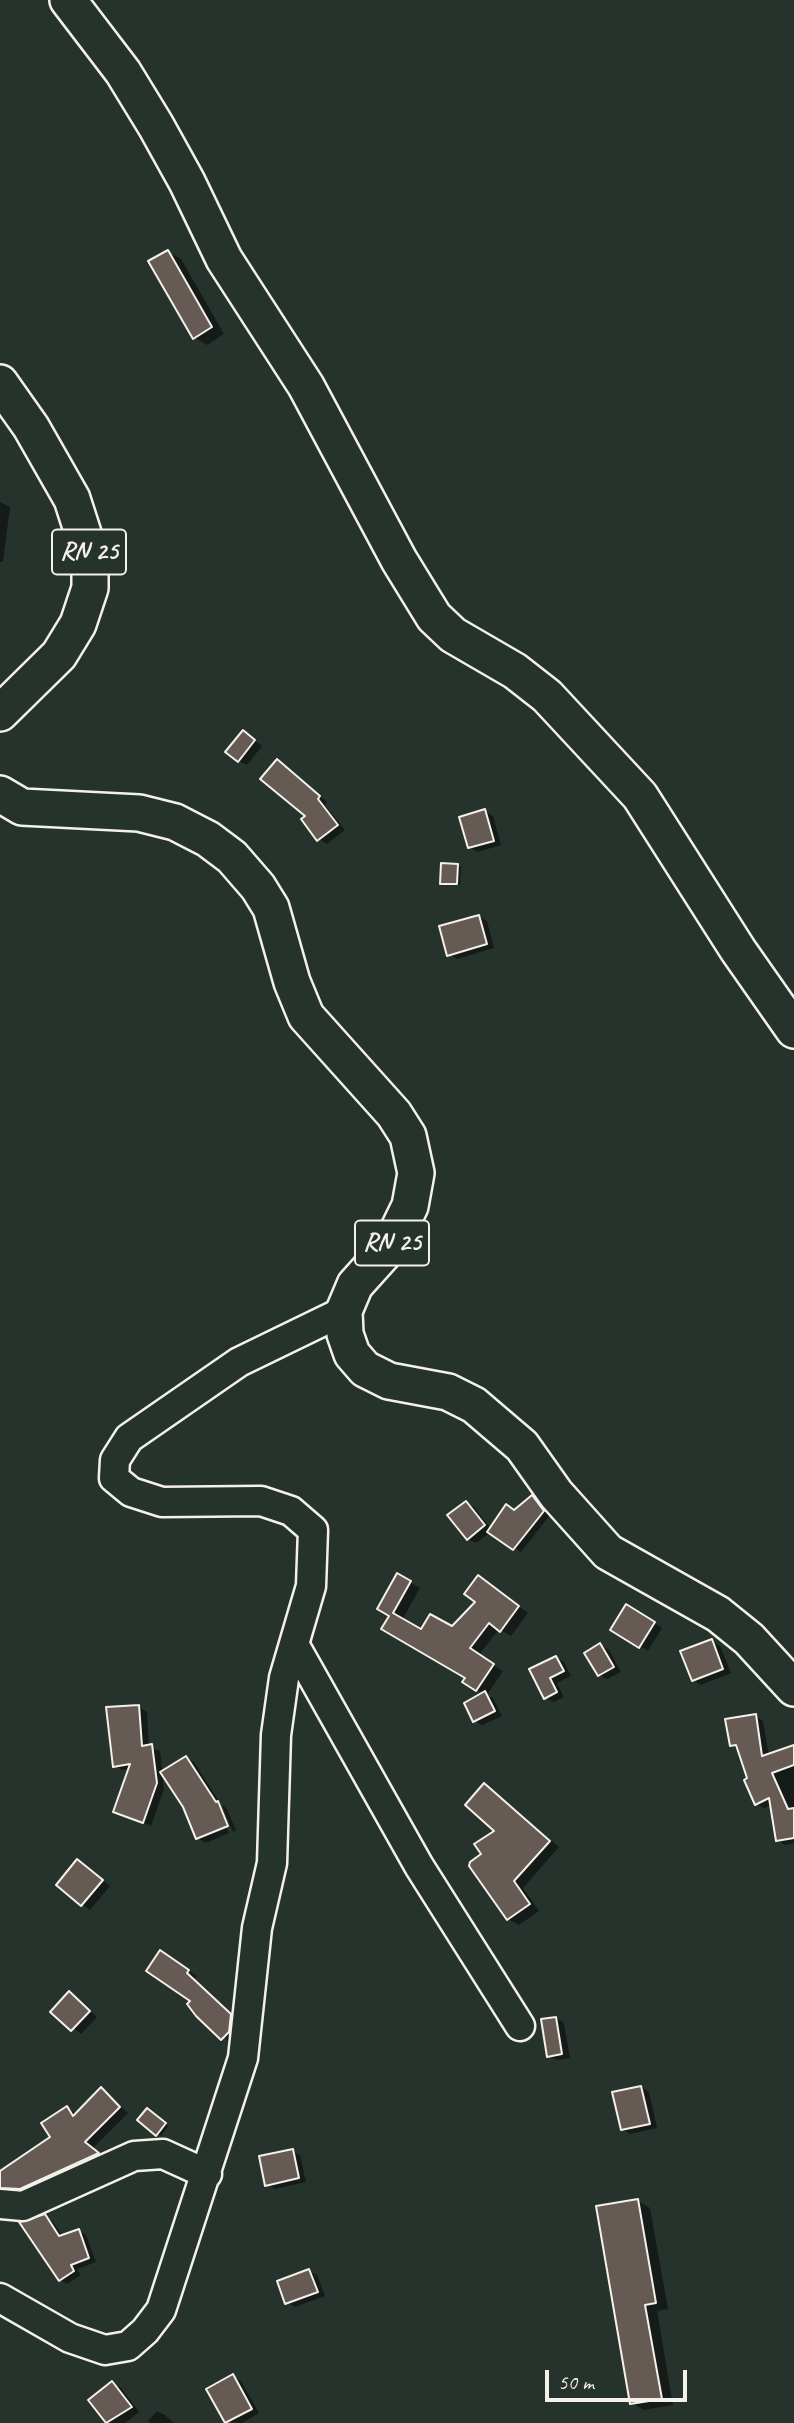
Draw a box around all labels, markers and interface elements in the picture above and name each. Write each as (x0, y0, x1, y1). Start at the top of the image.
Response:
road number: RN 25 (52, 530, 126, 574)
road number: RN 25 (355, 1220, 429, 1266)
scale bar (549, 2356, 691, 2400)
text: 50 m (558, 2369, 594, 2395)

